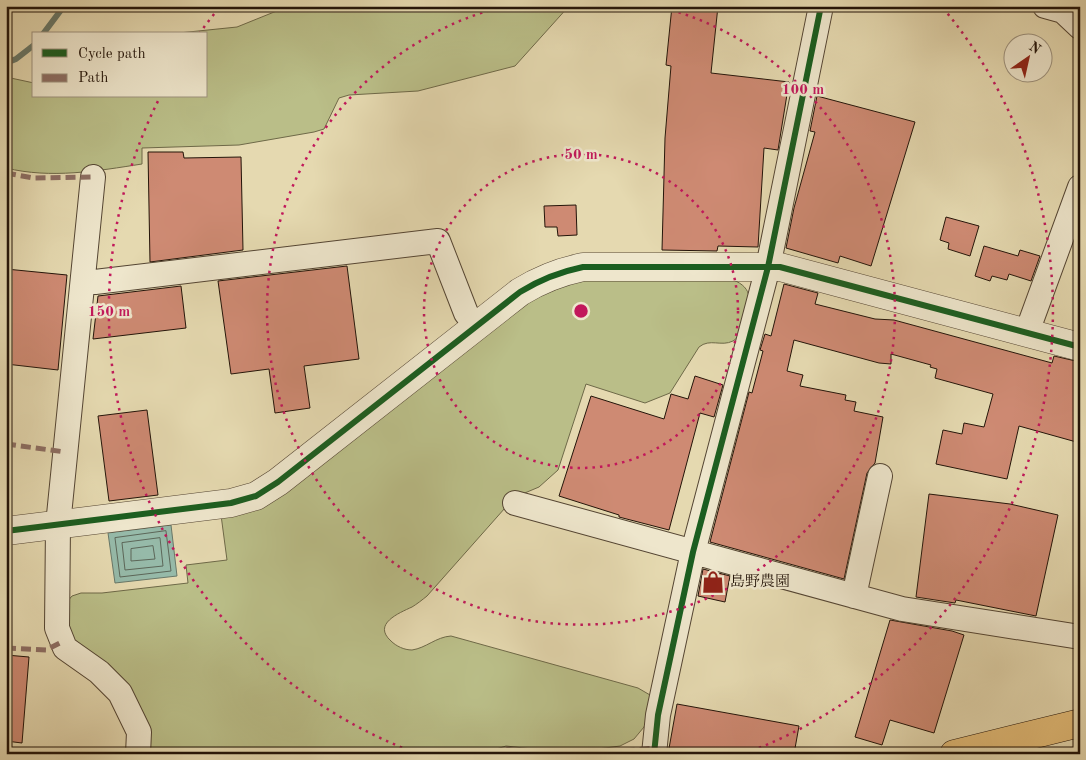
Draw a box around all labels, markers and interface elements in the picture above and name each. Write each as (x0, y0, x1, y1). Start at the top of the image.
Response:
legend (32, 32, 208, 98)
north arrow (1004, 32, 1054, 82)
text: N (1026, 39, 1043, 57)
text: Cycle path (78, 47, 146, 62)
text: Path (78, 71, 108, 86)
text: 100 m (782, 83, 824, 98)
text: 50 m (564, 148, 598, 163)
centre of rings (572, 302, 590, 320)
text: 150 m (88, 305, 130, 320)
shop icon: 島野農園 (700, 569, 726, 595)
place label: 島野農園 (730, 573, 790, 590)

